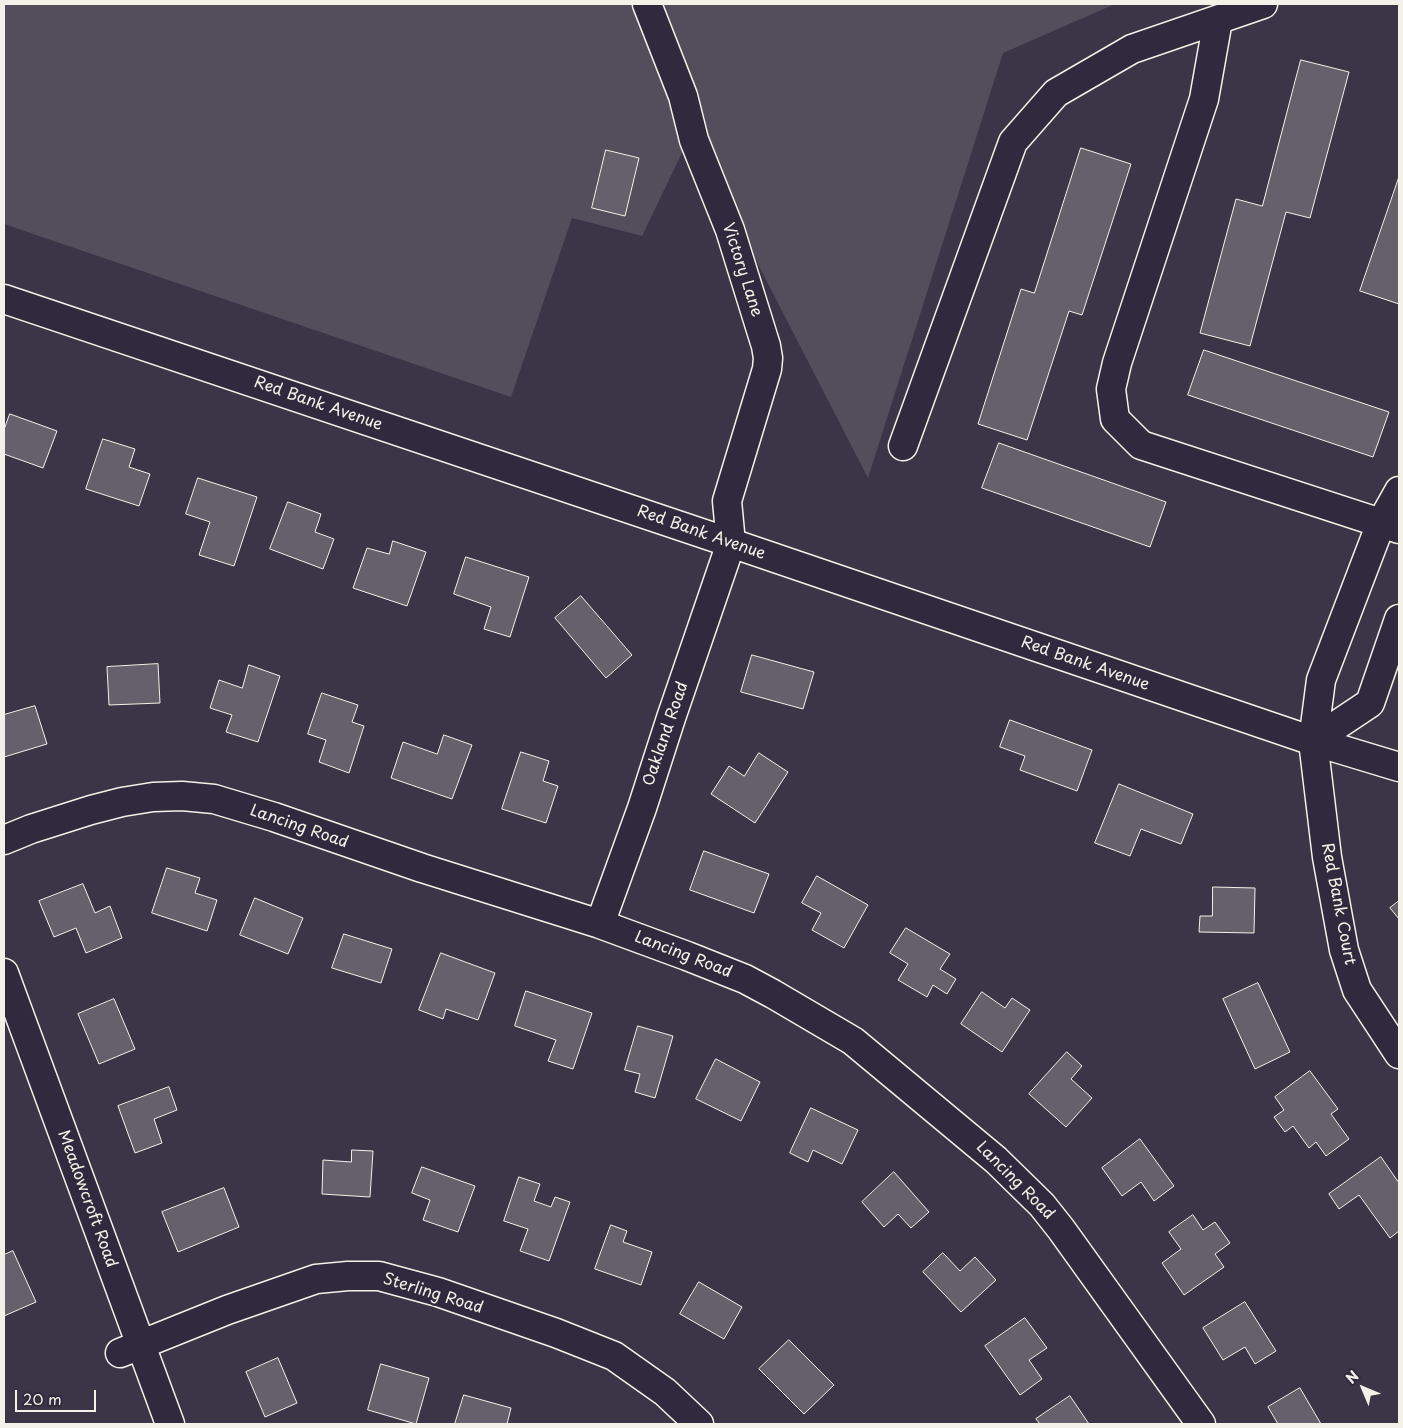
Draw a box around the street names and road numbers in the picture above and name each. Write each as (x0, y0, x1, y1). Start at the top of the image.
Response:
street label: Victory Lane (718, 221, 766, 319)
street label: Red Bank Avenue (251, 373, 385, 435)
street label: Red Bank Avenue (634, 502, 768, 564)
street label: Red Bank Avenue (1018, 633, 1152, 695)
street label: Oakland Road (639, 679, 693, 789)
street label: Lancing Road (247, 801, 351, 853)
street label: Red Bank Court (1317, 841, 1359, 967)
street label: Lancing Road (632, 928, 734, 982)
street label: Meadowcroft Road (53, 1128, 121, 1270)
street label: Lancing Road (972, 1138, 1058, 1224)
street label: Sterling Road (381, 1270, 485, 1318)

